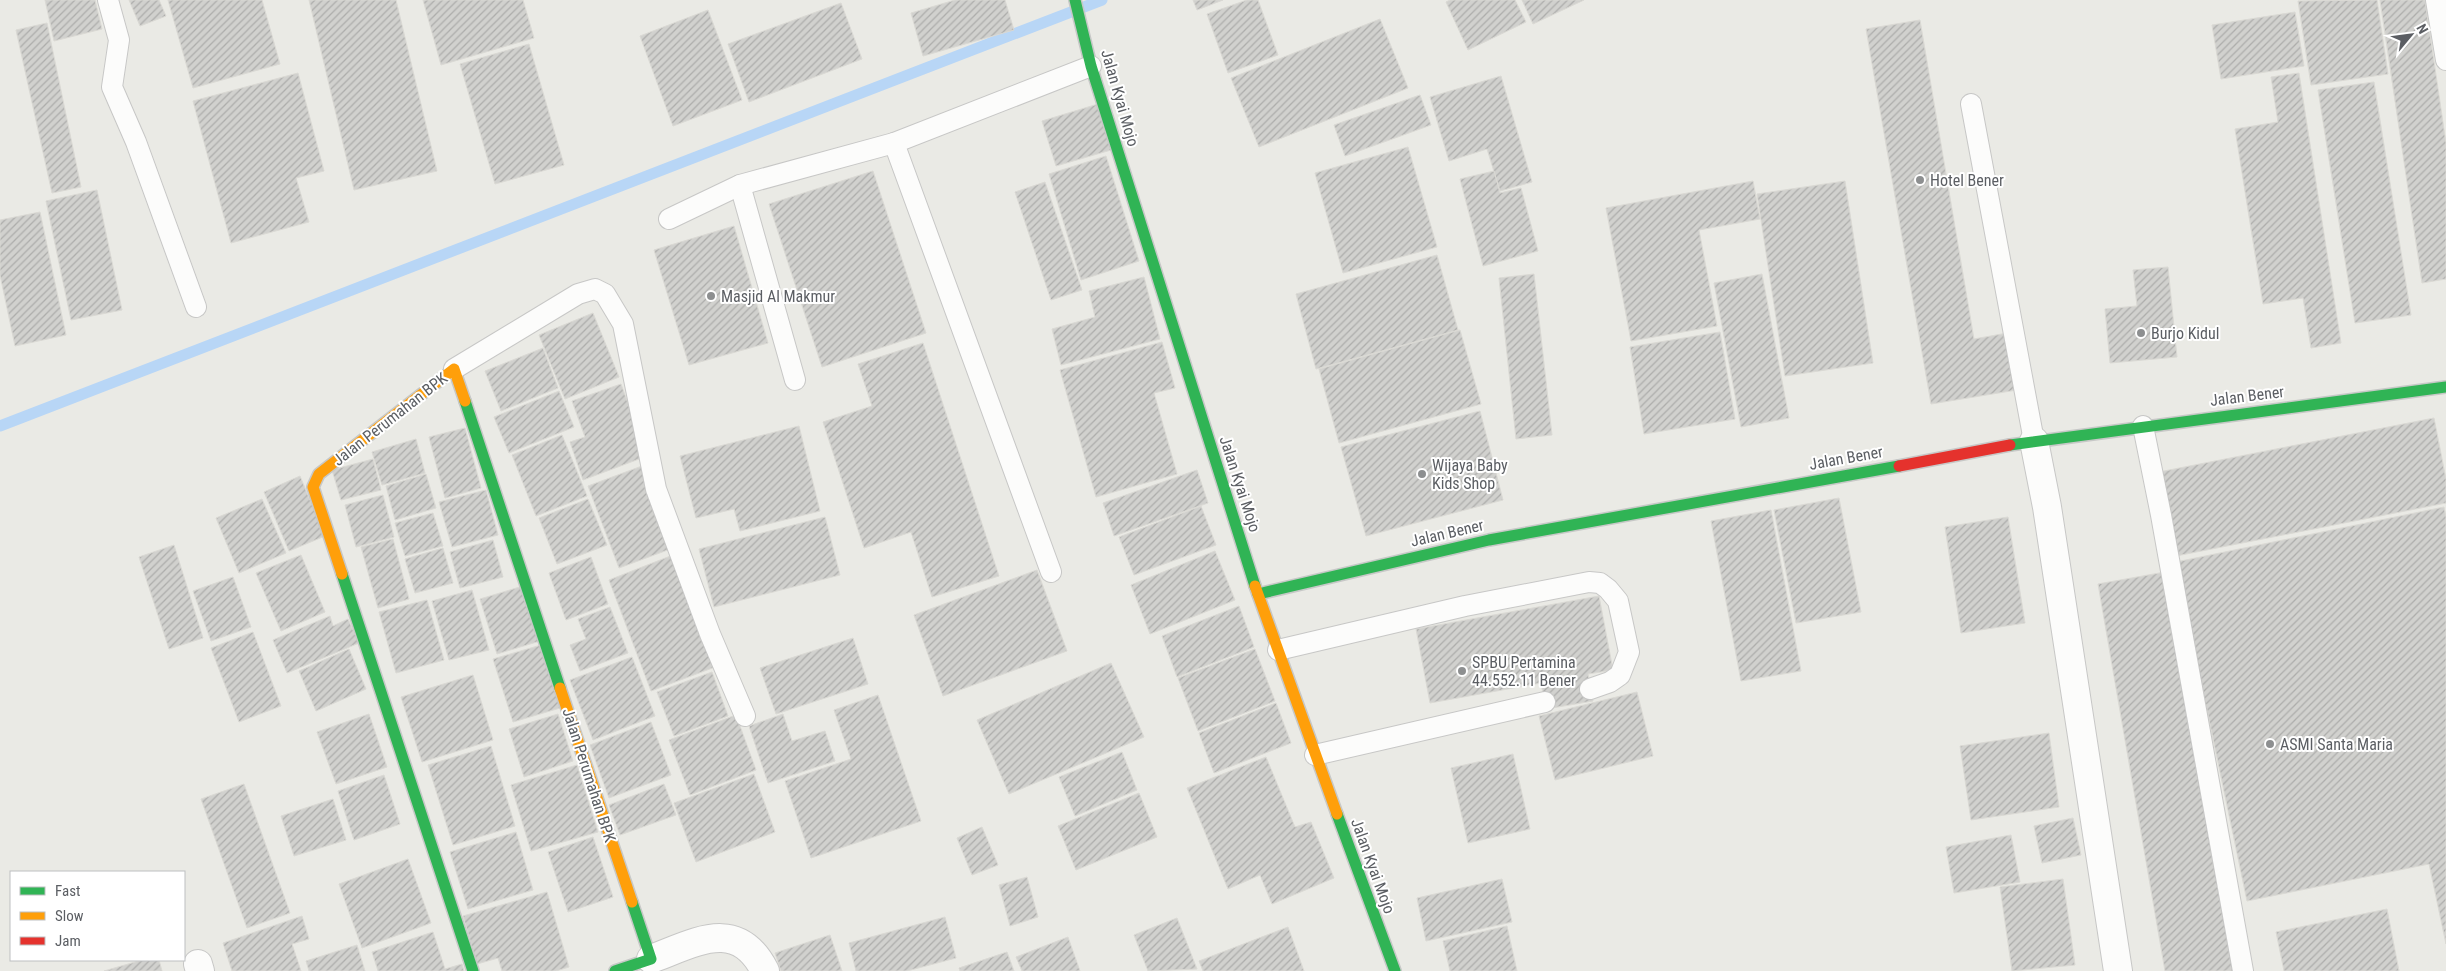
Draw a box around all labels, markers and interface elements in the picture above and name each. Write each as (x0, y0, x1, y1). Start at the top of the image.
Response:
north arrow (2386, 10, 2436, 60)
text: N (2413, 21, 2431, 36)
street label: Jalan Kyai Mojo (1097, 47, 1143, 149)
place label: Hotel Bener (1930, 171, 2004, 190)
marker: Hotel Bener (1914, 174, 1926, 186)
place label: Masjid Al Makmur (721, 287, 835, 306)
marker: Masjid Al Makmur (705, 290, 717, 302)
place label: Burjo Kidul (2151, 324, 2219, 343)
marker: Burjo Kidul (2135, 327, 2147, 339)
street label: Jalan Perumahan BPK (329, 368, 451, 470)
street label: Jalan Bener (2209, 382, 2285, 410)
street label: Jalan Kyai Mojo (1216, 434, 1264, 534)
street label: Jalan Bener (1808, 442, 1884, 474)
place label: Wijaya Baby Kids Shop (1432, 456, 1508, 493)
marker: Wijaya Baby Kids Shop (1416, 468, 1428, 480)
street label: Jalan Bener (1409, 515, 1486, 551)
place label: SPBU Pertamina 44.552.11 Bener (1472, 653, 1576, 690)
marker: SPBU Pertamina 44.552.11 Bener (1456, 665, 1468, 677)
street label: Jalan Perumahan BPK (558, 706, 620, 845)
place label: ASMI Santa Maria (2280, 735, 2393, 754)
marker: ASMI Santa Maria (2264, 738, 2276, 750)
street label: Jalan Kyai Mojo (1347, 816, 1399, 916)
legend (10, 871, 185, 961)
text: Fast (55, 882, 80, 900)
text: Slow (55, 907, 84, 925)
text: Jam (55, 932, 81, 950)

